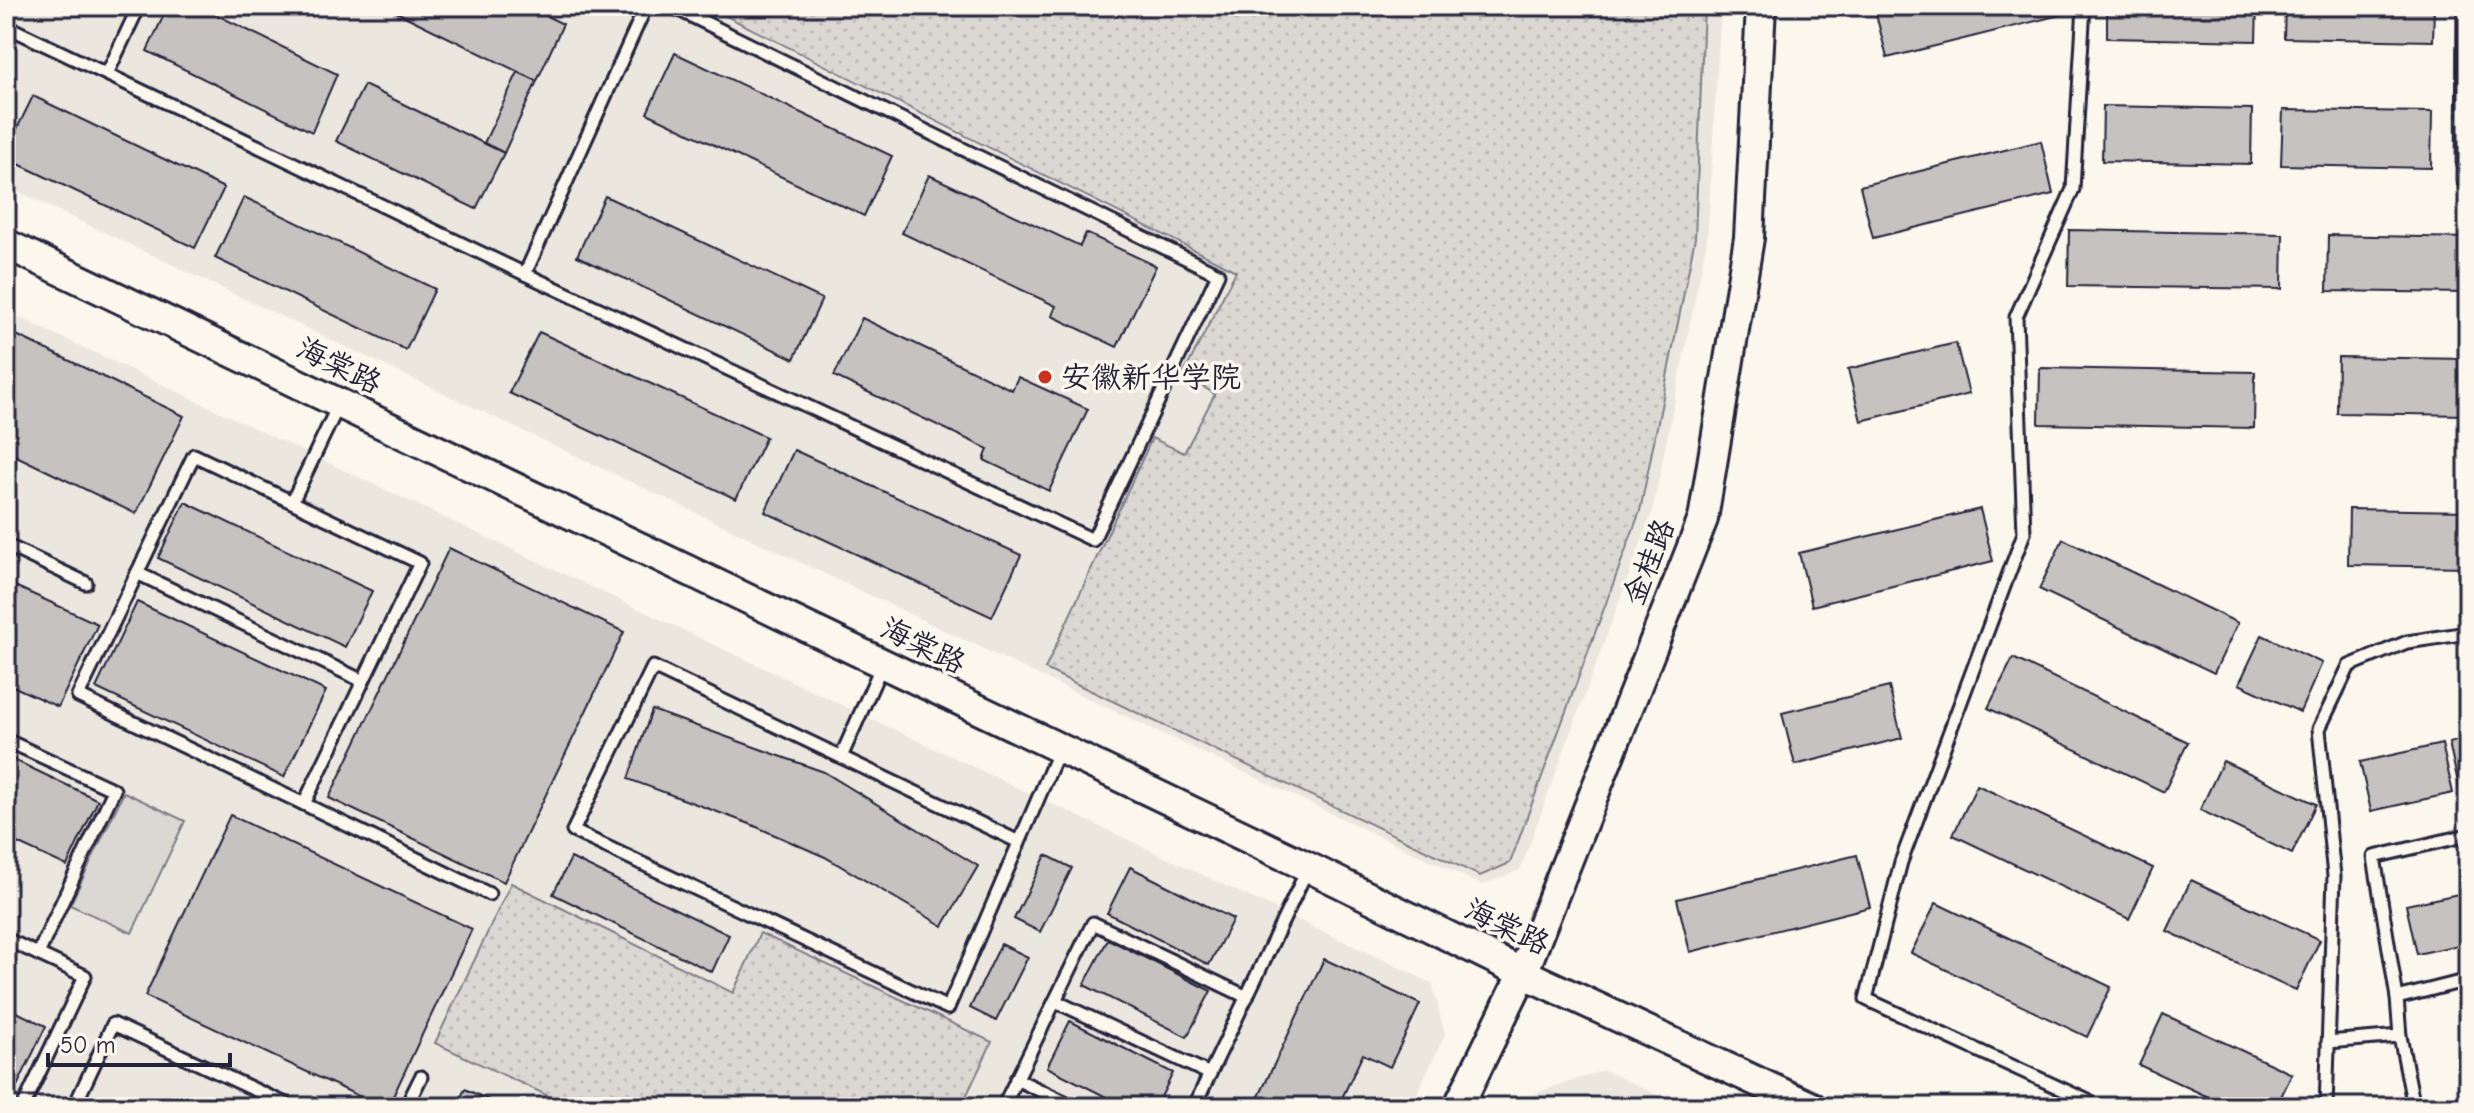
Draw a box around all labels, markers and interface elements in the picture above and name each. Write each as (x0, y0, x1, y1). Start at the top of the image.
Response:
street label: 海棠路 (291, 331, 387, 401)
place label: 安徽新华学院 (1061, 360, 1241, 395)
marker: 安徽新华学院 (1036, 368, 1054, 386)
street label: 金桂路 (1616, 514, 1682, 610)
street label: 海棠路 (875, 611, 971, 681)
street label: 海棠路 (1459, 892, 1555, 962)
scale bar (48, 1017, 230, 1067)
text: 50 m (60, 1031, 116, 1059)

